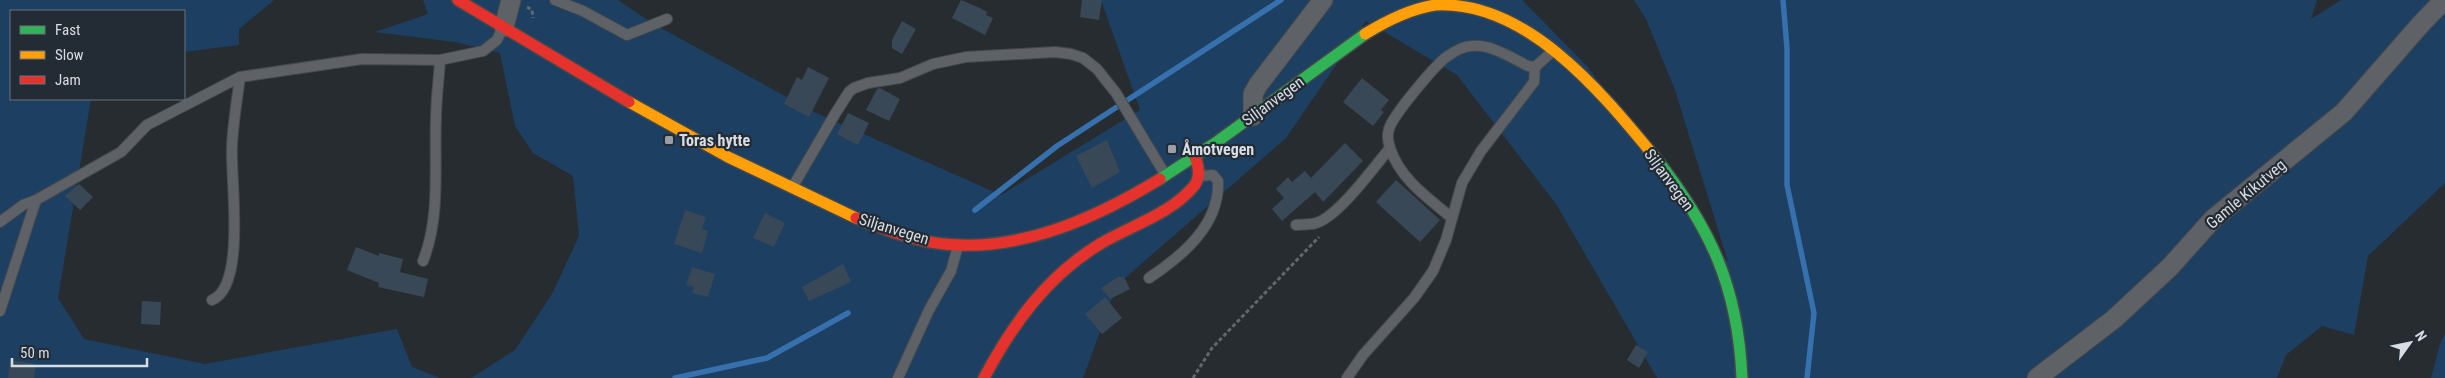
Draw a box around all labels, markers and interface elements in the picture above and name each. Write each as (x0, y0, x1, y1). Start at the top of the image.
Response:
legend (10, 10, 185, 100)
text: Fast (55, 21, 80, 39)
text: Slow (55, 46, 84, 64)
text: Jam (55, 71, 81, 89)
street label: Siljanvegen (1238, 72, 1308, 130)
place label: Toras hytte (679, 131, 750, 150)
marker: Toras hytte (663, 134, 675, 146)
place label: Åmotvegen (1182, 139, 1254, 159)
marker: Åmotvegen (1166, 143, 1178, 155)
street label: Siljanvegen (1640, 145, 1698, 215)
street label: Gamle Kikutveg (2202, 155, 2290, 233)
street label: Siljanvegen (857, 209, 931, 249)
north arrow (2385, 318, 2435, 368)
text: N (2412, 328, 2430, 344)
scale bar (12, 336, 148, 368)
text: 50 m (20, 344, 50, 362)

